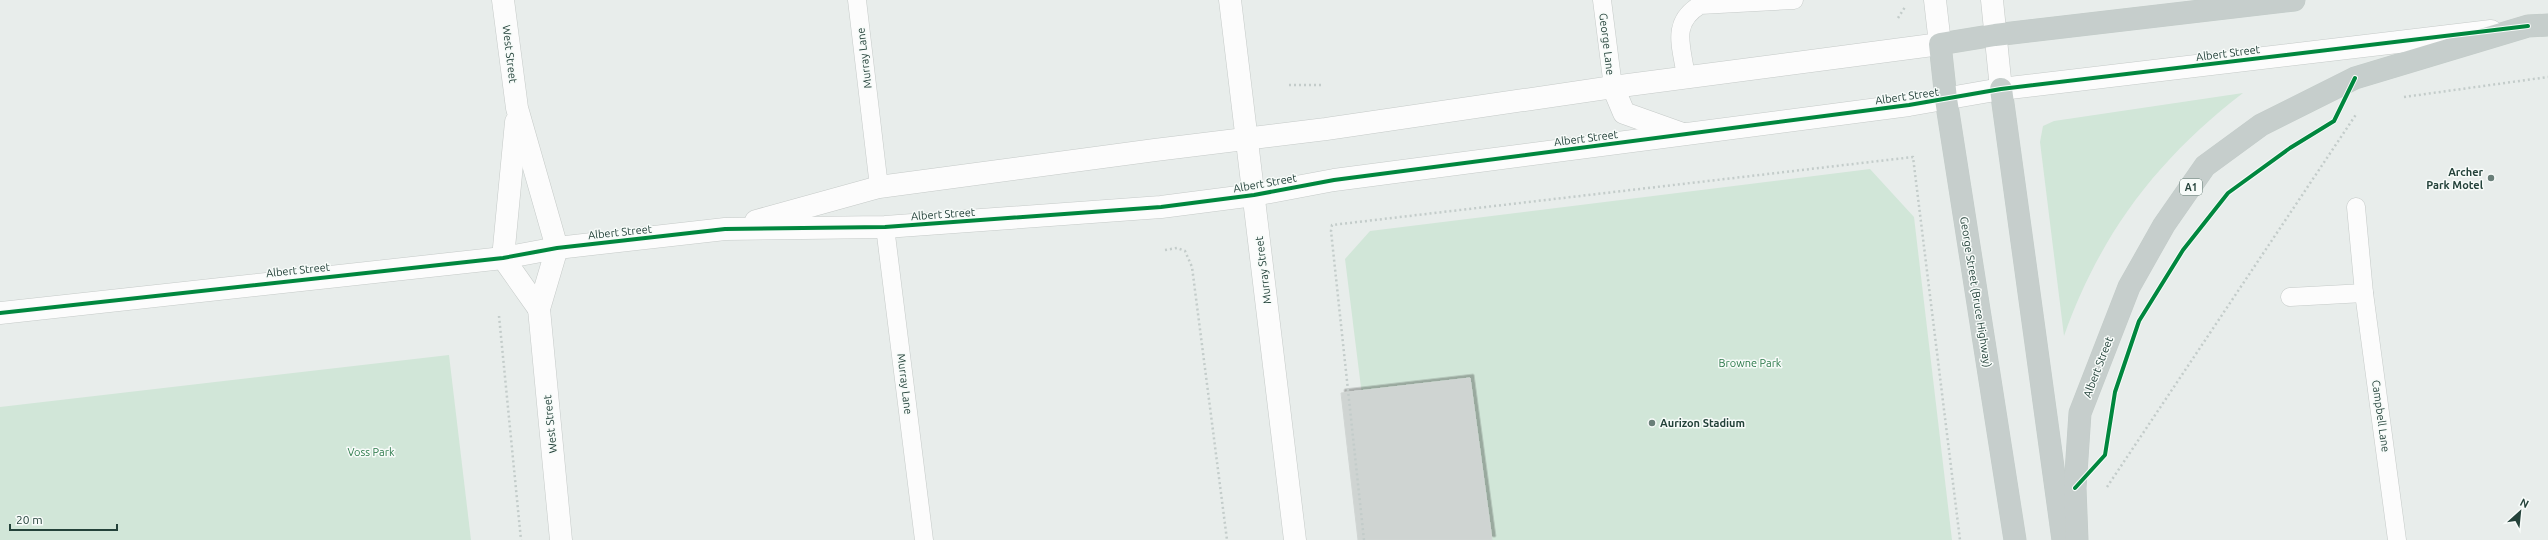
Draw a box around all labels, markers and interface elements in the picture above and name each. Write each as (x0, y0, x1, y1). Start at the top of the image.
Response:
street label: George Lane (1597, 12, 1617, 76)
street label: West Street (500, 24, 520, 84)
street label: Murray Lane (854, 27, 874, 89)
street label: Albert Street (2195, 43, 2261, 63)
street label: Albert Street (1874, 85, 1940, 106)
street label: Albert Street (1553, 128, 1619, 148)
place label: Archer Park Motel (2426, 166, 2484, 191)
street label: Albert Street (1232, 171, 1298, 194)
marker: Archer Park Motel (2486, 173, 2496, 183)
road number: A1 (2180, 179, 2202, 195)
street label: Albert Street (911, 206, 976, 222)
street label: George Street (Bruce Highway) (1957, 216, 1994, 368)
street label: Albert Street (587, 223, 653, 241)
street label: Murray Street (1253, 235, 1273, 305)
street label: Albert Street (265, 261, 331, 279)
street label: Albert Street (2081, 334, 2115, 399)
street label: Murray Lane (895, 353, 915, 415)
park label: Browne Park (1719, 357, 1782, 369)
street label: Campbell Lane (2370, 379, 2392, 453)
street label: West Street (541, 394, 559, 454)
place label: Aurizon Stadium (1660, 417, 1745, 429)
marker: Aurizon Stadium (1647, 418, 1657, 428)
park label: Voss Park (348, 446, 395, 458)
north arrow (2500, 492, 2540, 532)
text: N (2518, 496, 2531, 510)
scale bar (10, 506, 117, 532)
text: 20 m (16, 513, 43, 526)

